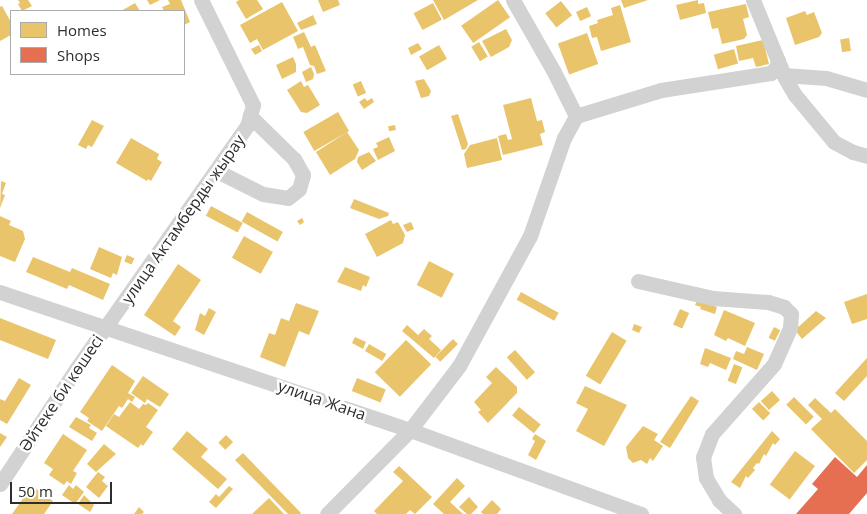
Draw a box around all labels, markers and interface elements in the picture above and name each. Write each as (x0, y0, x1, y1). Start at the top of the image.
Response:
legend (10, 10, 185, 75)
text: Homes (57, 20, 107, 40)
text: Shops (57, 45, 100, 65)
street label: улица Актамберды жырау (117, 131, 249, 307)
street label: Әйтеке би көшесі (15, 331, 107, 455)
street label: улица Жана (275, 376, 369, 424)
scale bar (12, 472, 115, 504)
text: 50 m (18, 481, 53, 501)

